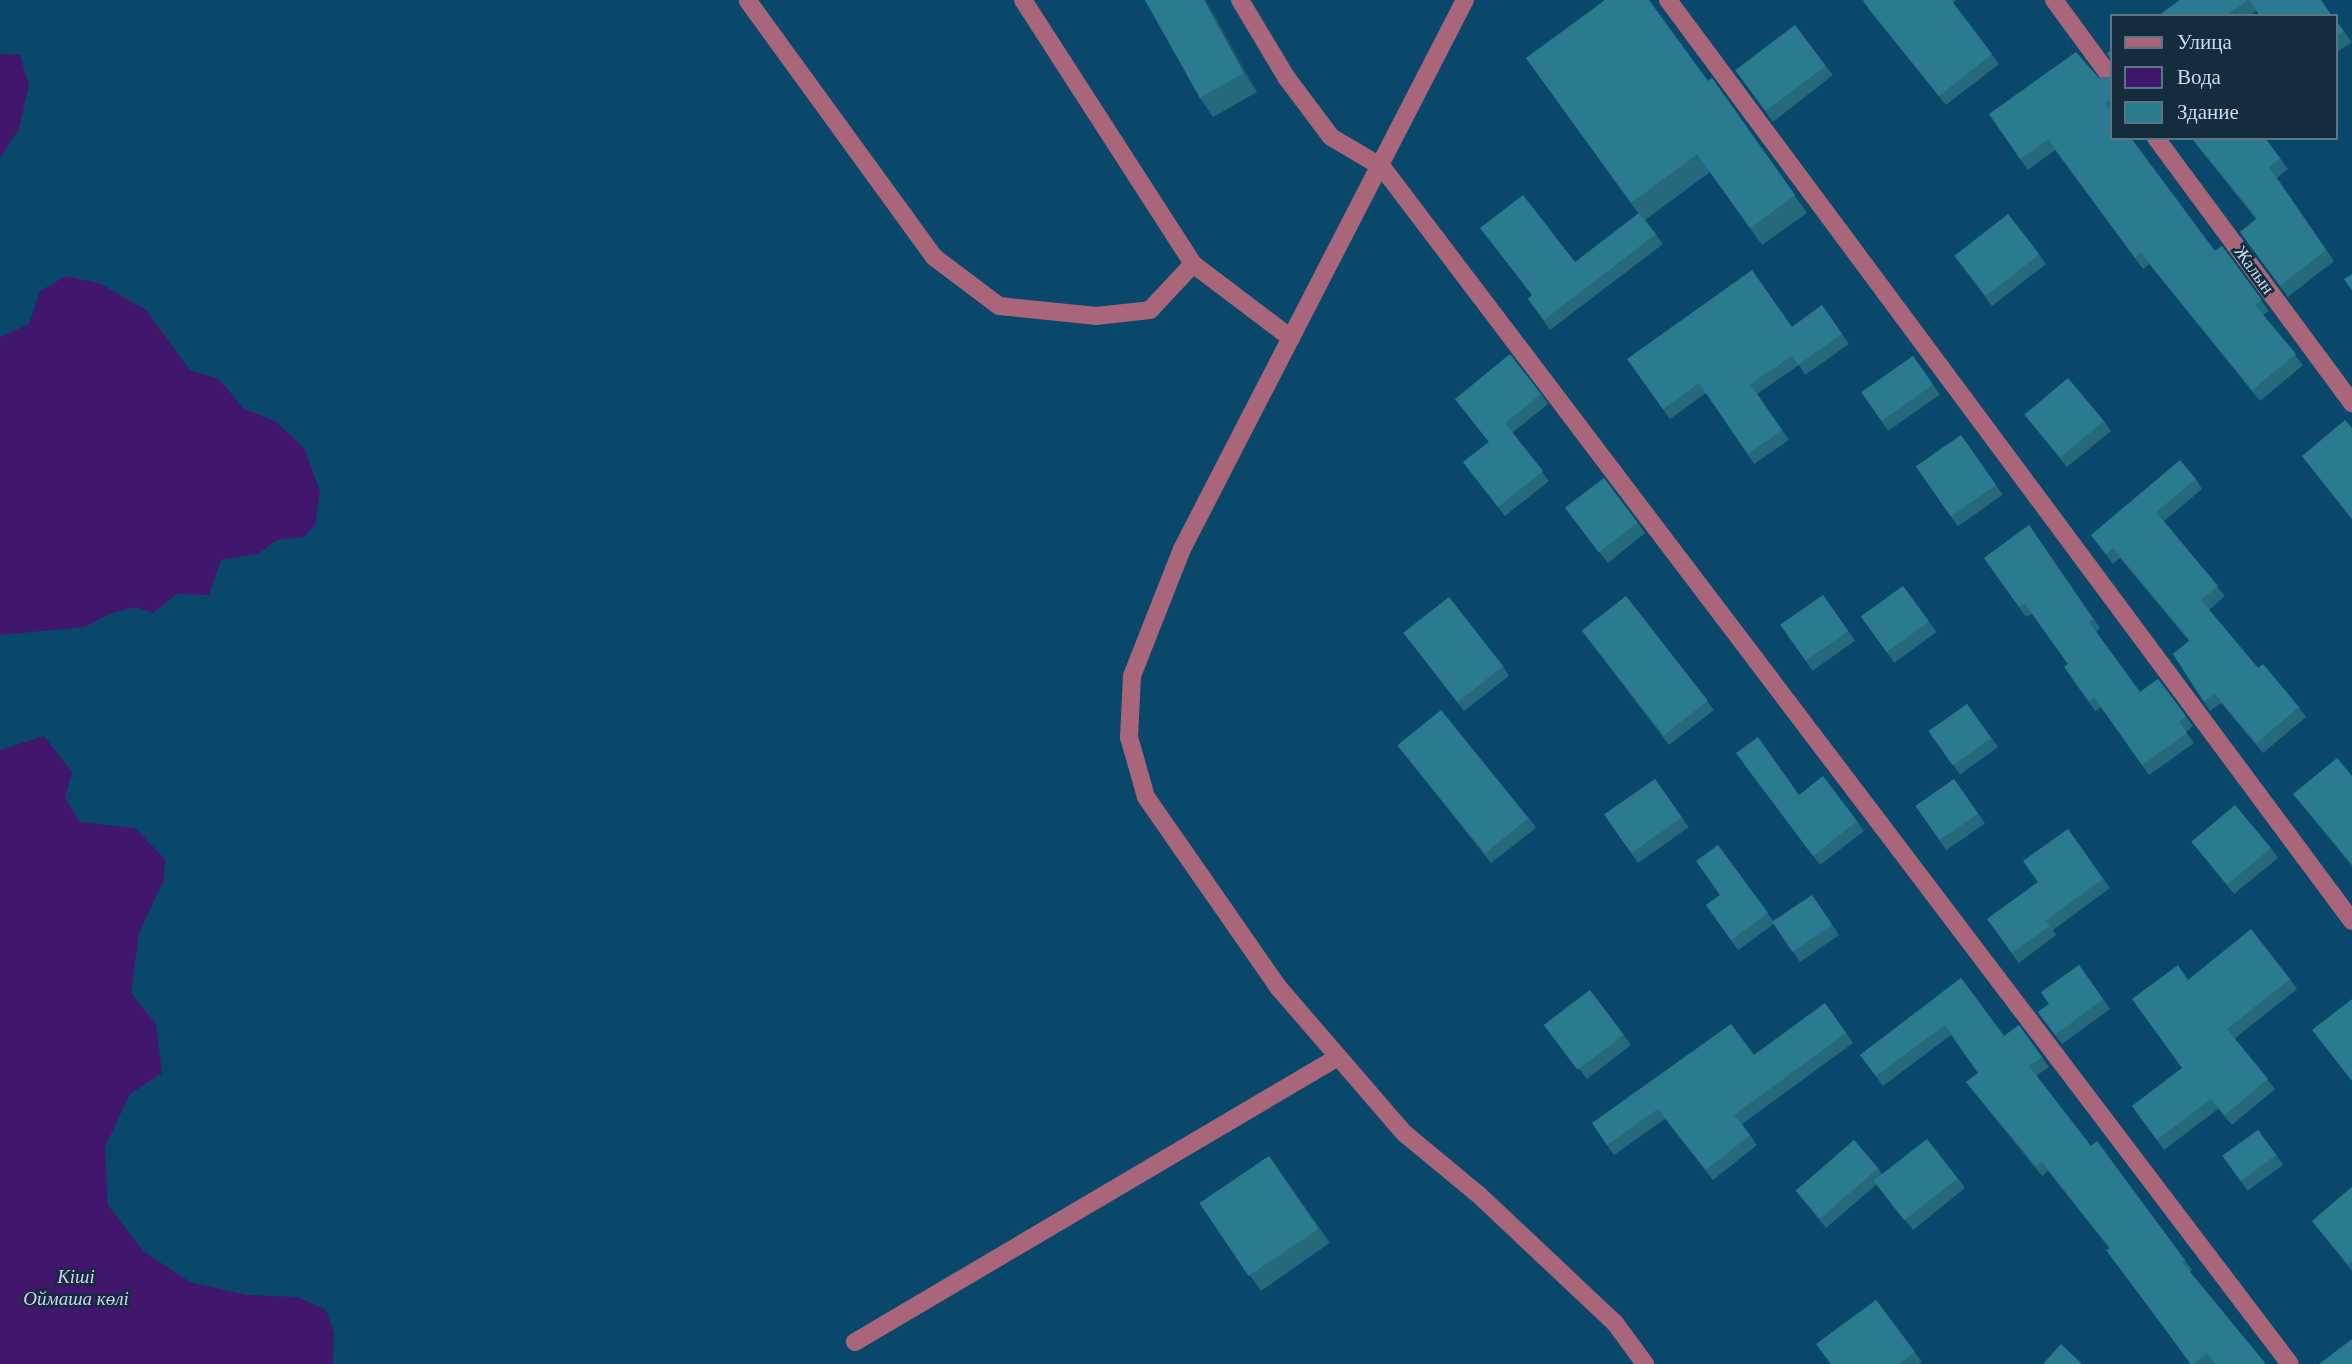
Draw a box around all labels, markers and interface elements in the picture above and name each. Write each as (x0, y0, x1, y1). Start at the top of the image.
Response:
legend (2110, 14, 2338, 140)
text: Улица (2177, 30, 2232, 54)
text: Вода (2177, 65, 2221, 89)
text: Здание (2177, 100, 2239, 124)
street label: Жалын (2229, 242, 2279, 298)
water label: Кіші Оймаша көлi (23, 1266, 129, 1310)

